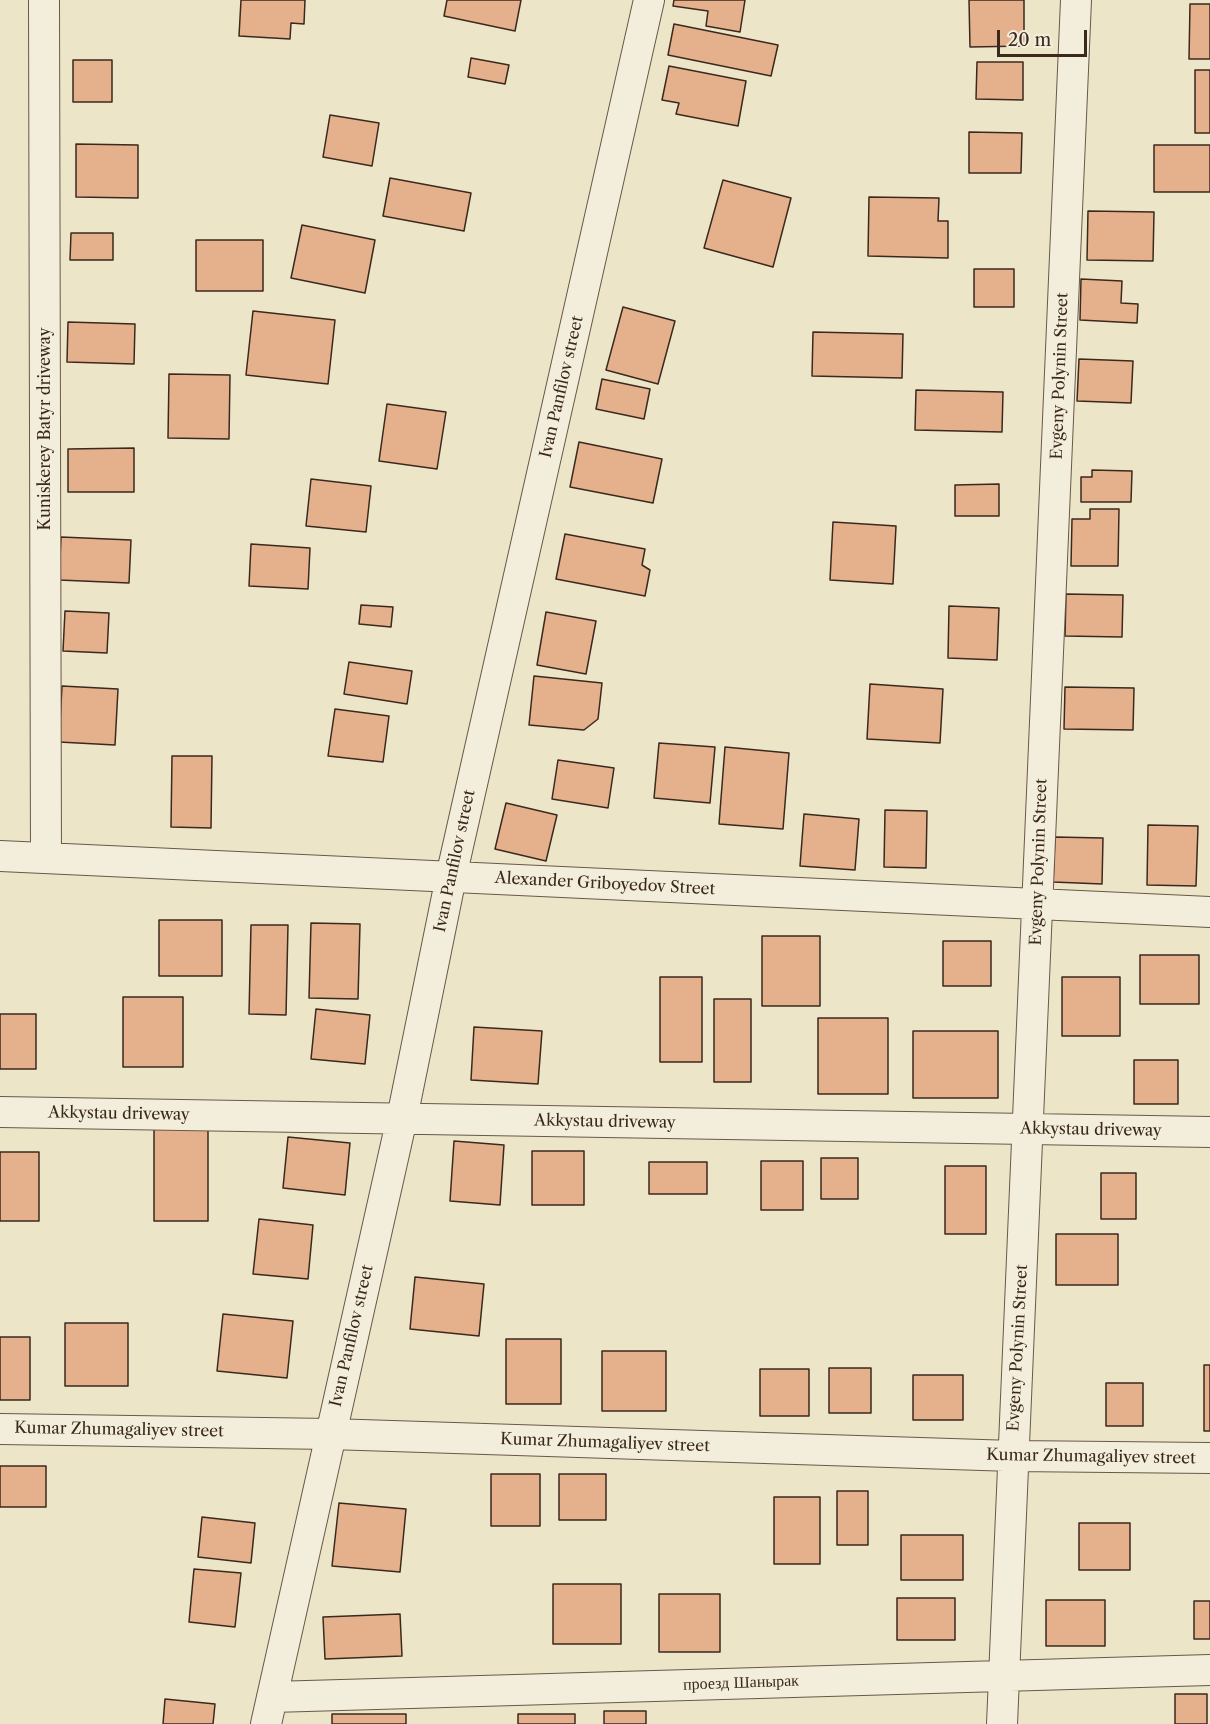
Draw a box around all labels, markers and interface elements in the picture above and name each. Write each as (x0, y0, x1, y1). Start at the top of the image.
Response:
scale bar (1000, 18, 1090, 56)
text: 20 m (1008, 29, 1051, 51)
street label: Evgeny Polynin Street (1047, 292, 1073, 460)
street label: Ivan Panfilov street (536, 314, 588, 460)
street label: Kuniskerey Batyr driveway (35, 327, 55, 531)
street label: Evgeny Polynin Street (1026, 778, 1052, 946)
street label: Ivan Panfilov street (431, 788, 479, 934)
street label: Alexander Griboyedov Street (494, 869, 716, 899)
street label: Akkystau driveway (48, 1103, 190, 1125)
street label: Akkystau driveway (534, 1111, 676, 1133)
street label: Akkystau driveway (1020, 1119, 1162, 1141)
street label: Ivan Panfilov street (326, 1263, 378, 1409)
street label: Evgeny Polynin Street (1004, 1264, 1032, 1432)
street label: Kumar Zhumagaliyev street (14, 1419, 224, 1441)
street label: Kumar Zhumagaliyev street (500, 1430, 710, 1456)
street label: Kumar Zhumagaliyev street (986, 1446, 1196, 1468)
street label: проезд Шанырак (683, 1671, 799, 1695)

